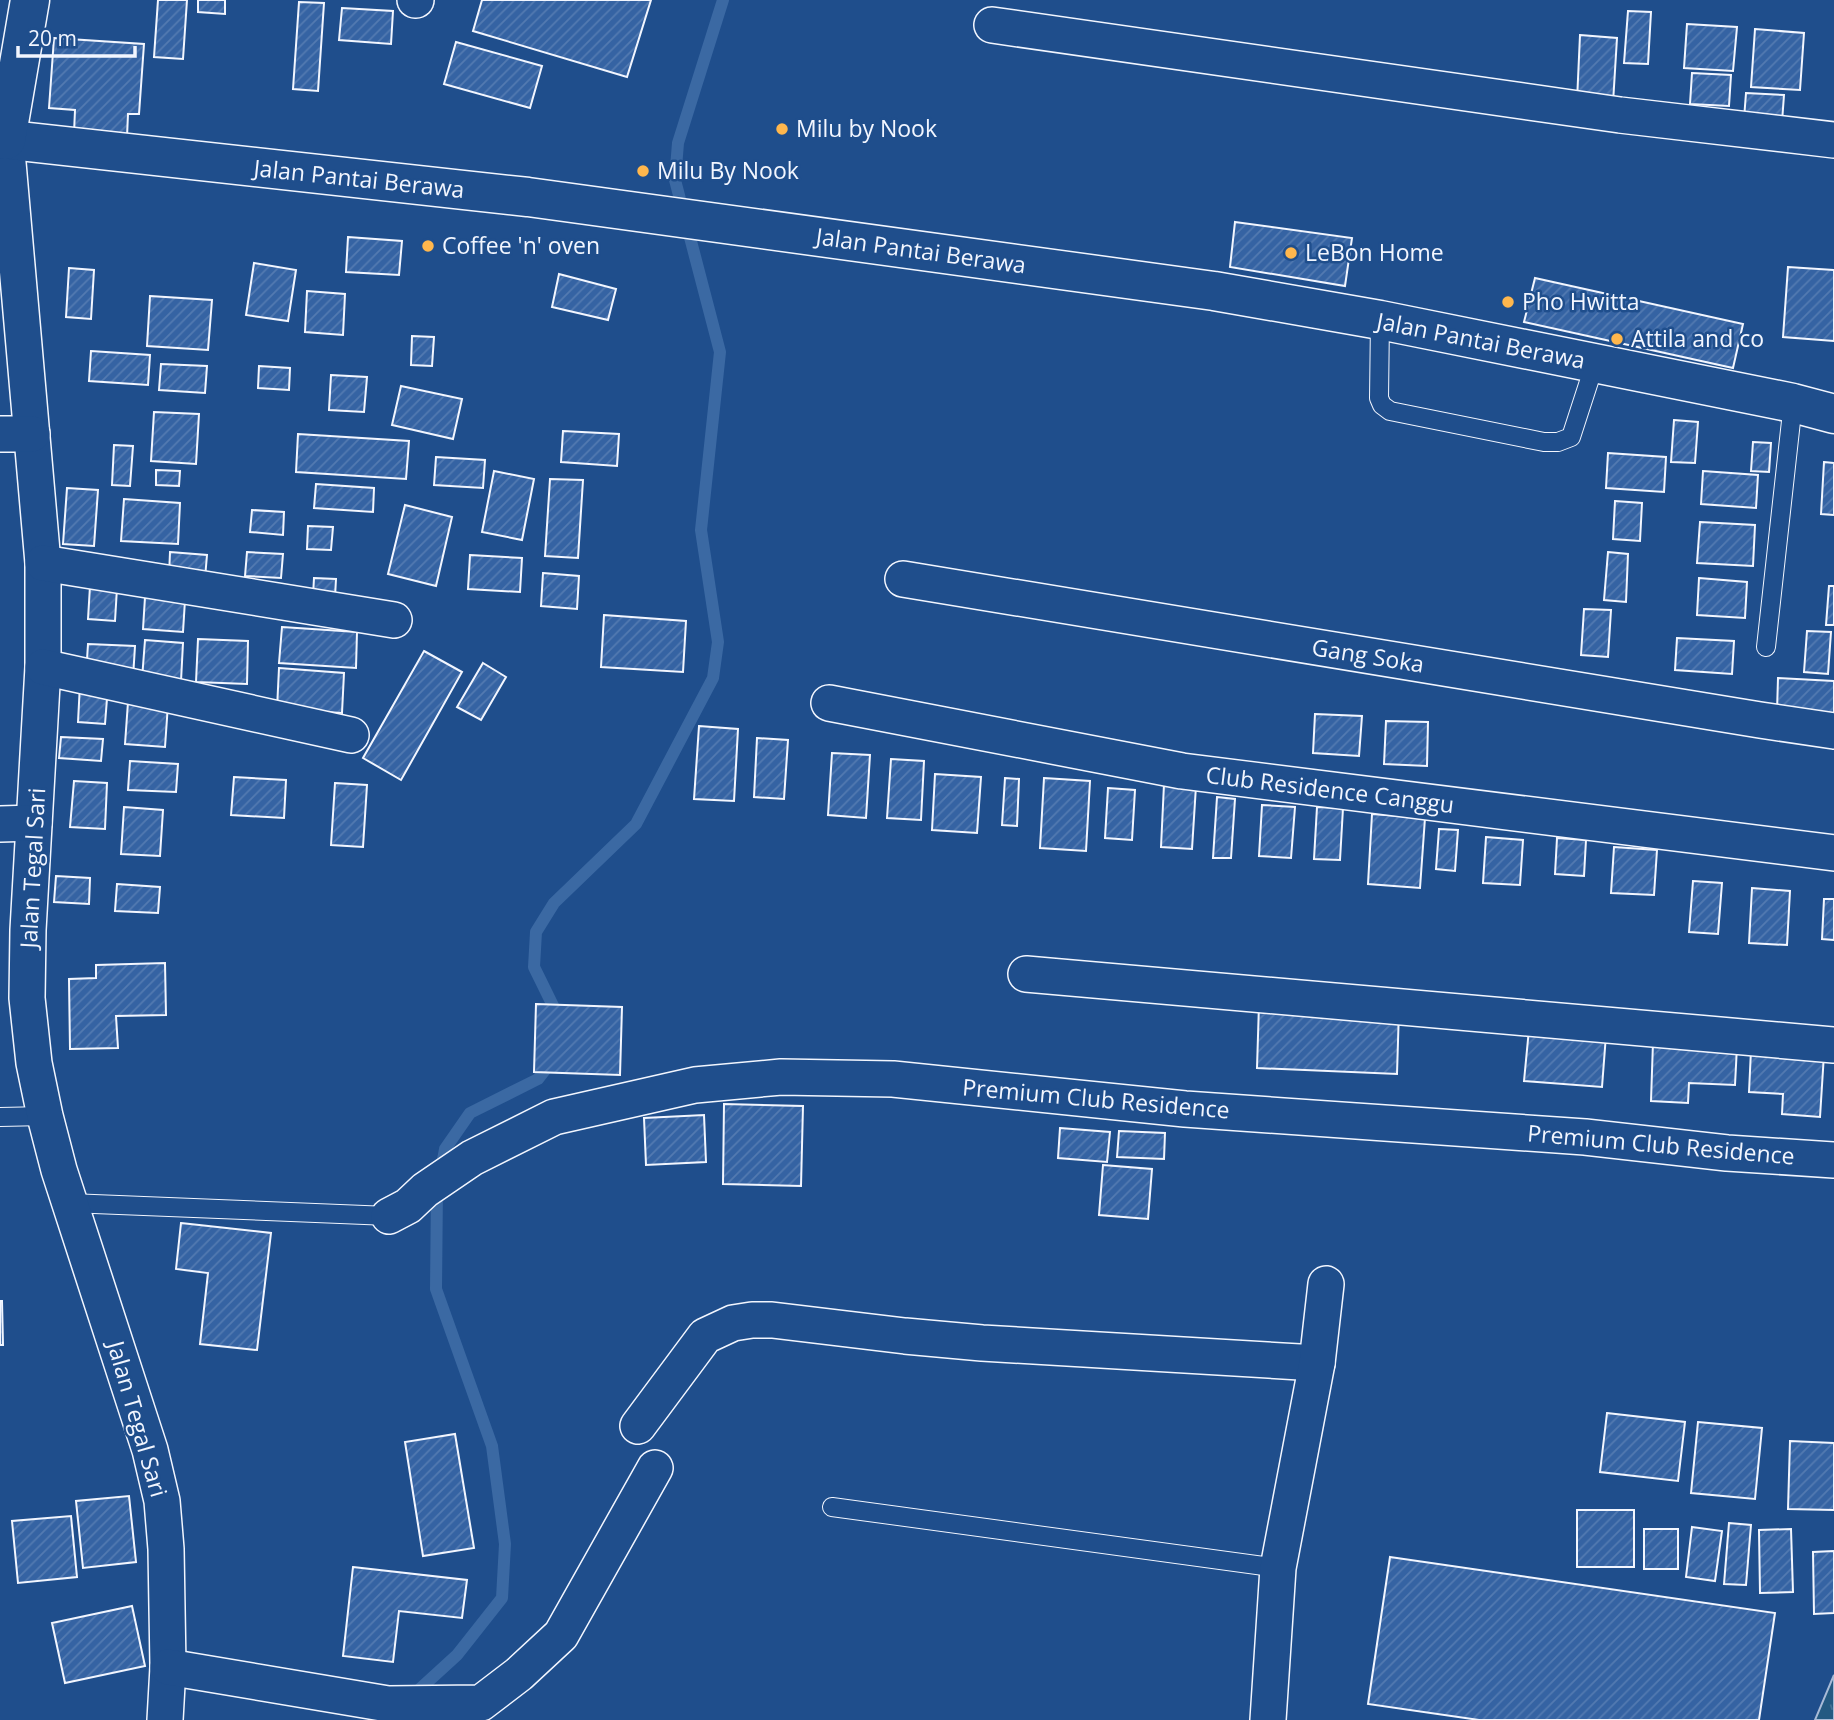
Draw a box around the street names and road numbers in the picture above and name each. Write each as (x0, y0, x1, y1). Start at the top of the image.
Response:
street label: Jalan Pantai Berawa (250, 151, 466, 205)
street label: Jalan Pantai Berawa (812, 219, 1028, 281)
street label: Jalan Pantai Berawa (1372, 304, 1588, 376)
street label: Gang Soka (1310, 630, 1427, 680)
street label: Club Residence Canggu (1204, 758, 1456, 820)
street label: Jalan Tegal Sari (12, 787, 52, 951)
street label: Premium Club Residence (961, 1070, 1231, 1126)
street label: Premium Club Residence (1526, 1116, 1796, 1172)
street label: Jalan Tegal Sari (100, 1335, 176, 1500)

